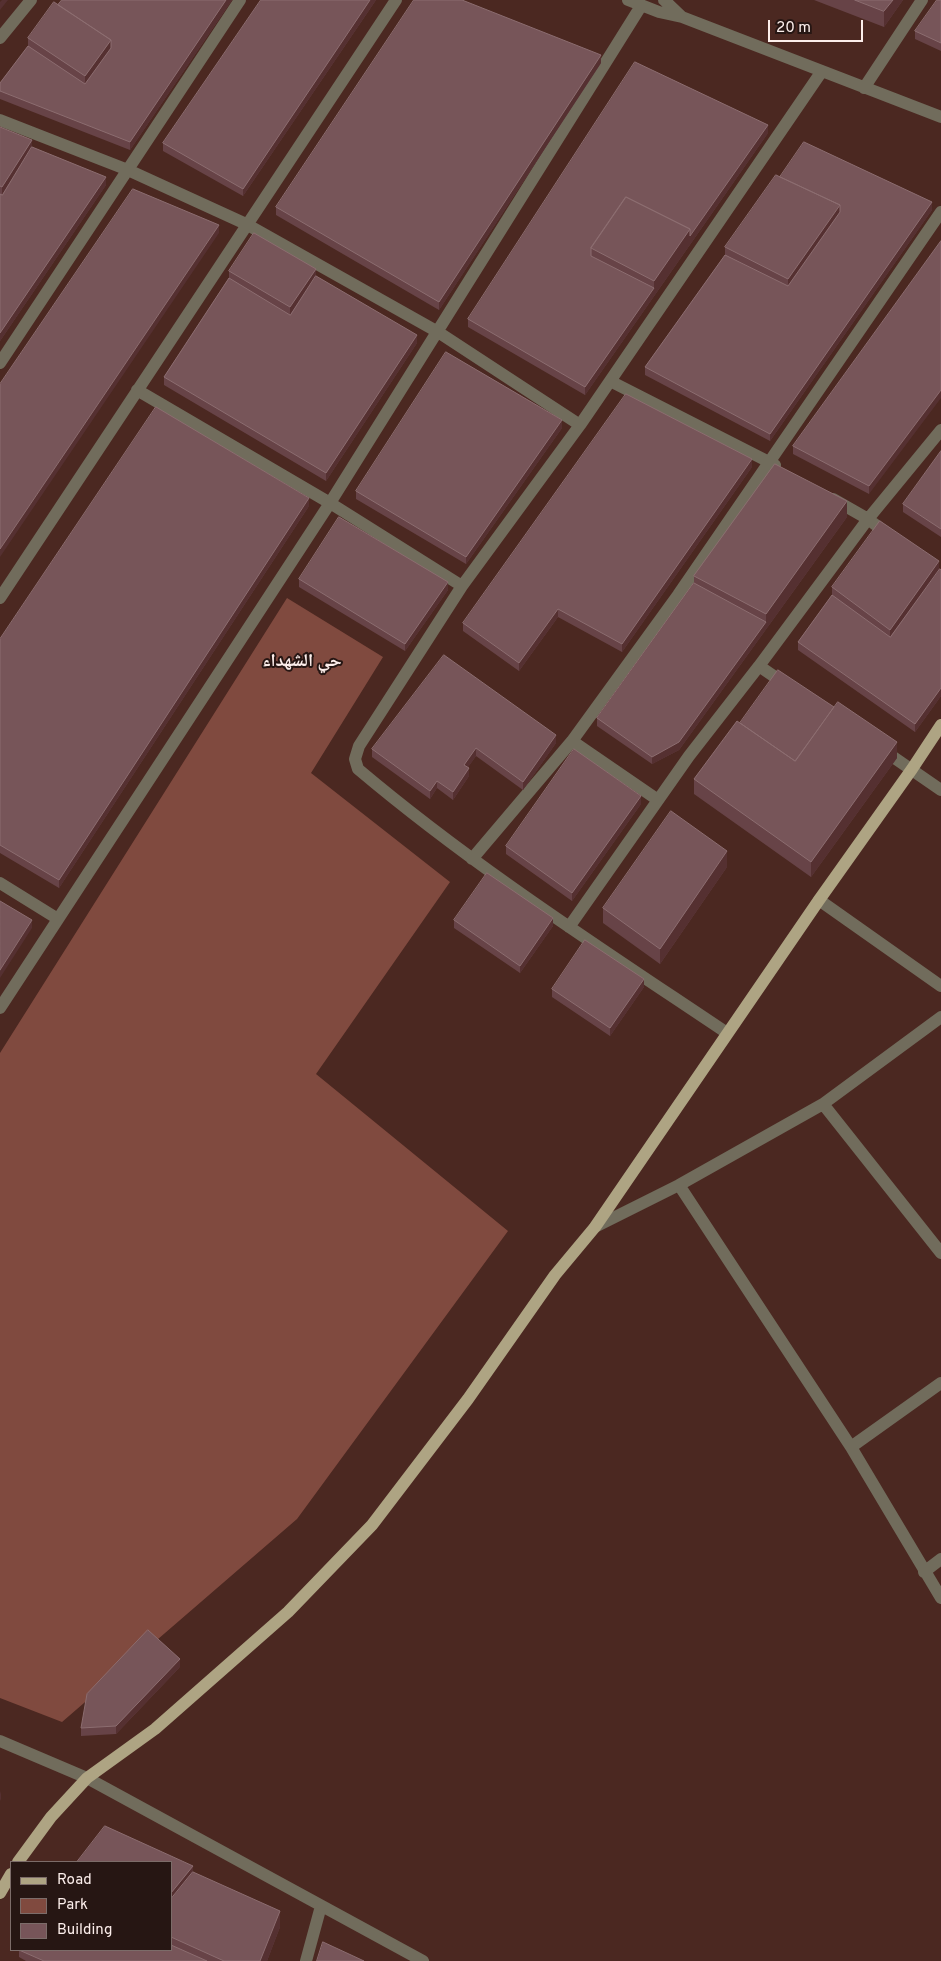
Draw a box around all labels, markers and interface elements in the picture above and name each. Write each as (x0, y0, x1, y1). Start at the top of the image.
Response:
scale bar (771, 10, 866, 42)
text: 20 m (776, 19, 811, 38)
district label: حي الشهداء (262, 651, 342, 673)
legend (10, 1861, 172, 1951)
text: Road (57, 1871, 92, 1890)
text: Park (57, 1896, 88, 1915)
text: Building (57, 1921, 112, 1940)

